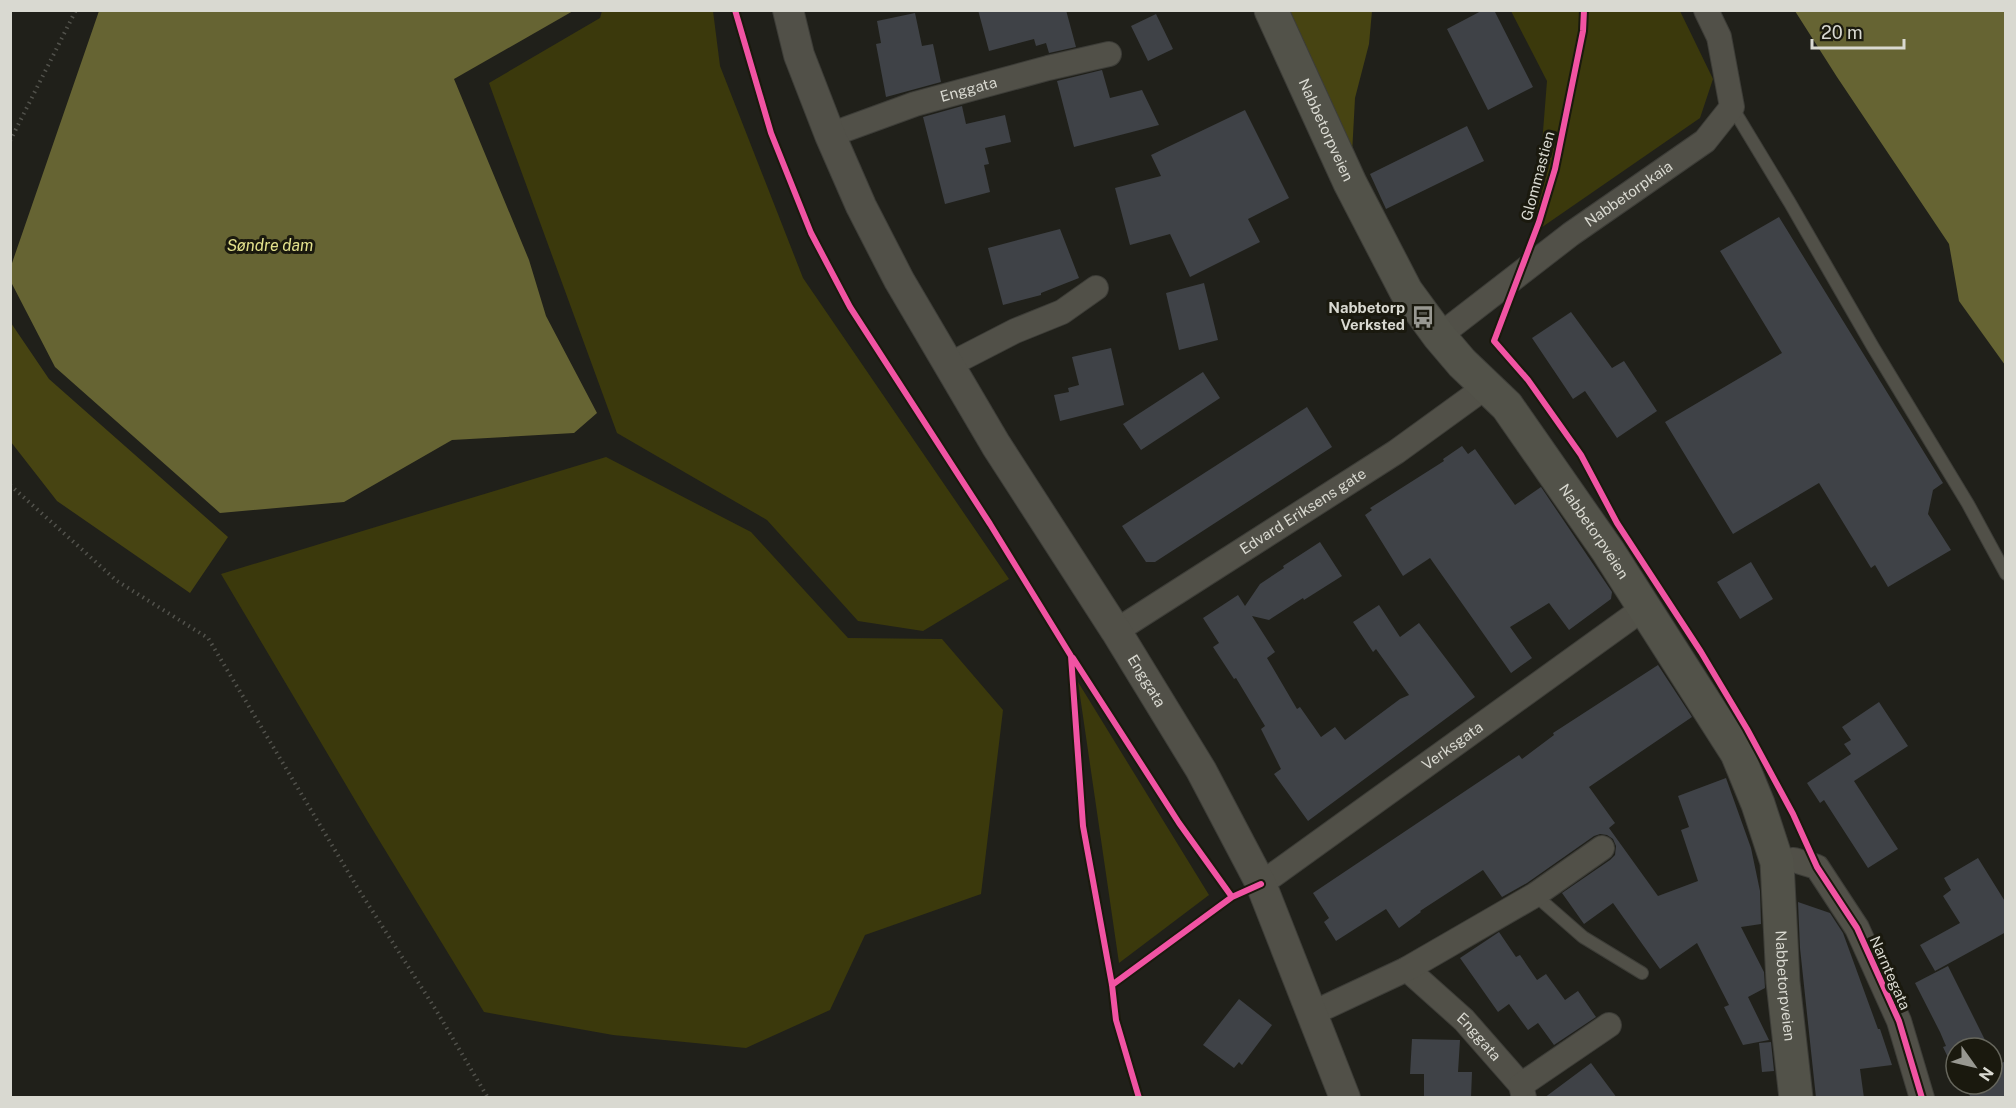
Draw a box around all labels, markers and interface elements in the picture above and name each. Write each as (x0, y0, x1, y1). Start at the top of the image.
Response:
scale bar (1812, 12, 1904, 50)
text: 20 m (1821, 22, 1863, 43)
street label: Enggata (938, 73, 999, 105)
street label: Nabbetorpveien (1295, 76, 1357, 184)
street label: Glommastien (1517, 129, 1558, 222)
street label: Nabbetorpkaia (1581, 157, 1676, 230)
water label: Søndre dam (227, 236, 313, 255)
place label: Nabbetorp Verksted (1328, 299, 1405, 333)
bus stop icon: Nabbetorp Verksted (1410, 304, 1436, 330)
street label: Edvard Eriksens gate (1237, 464, 1369, 558)
street label: Nabbetorpveien (1556, 480, 1633, 582)
street label: Enggata (1125, 651, 1169, 710)
street label: Verksgata (1418, 718, 1486, 773)
street label: Nabbetorpveien (1772, 930, 1799, 1042)
street label: Narntegata (1867, 933, 1914, 1012)
street label: Enggata (1454, 1009, 1505, 1064)
north arrow (1944, 1036, 2004, 1096)
text: N (1975, 1064, 1997, 1085)

